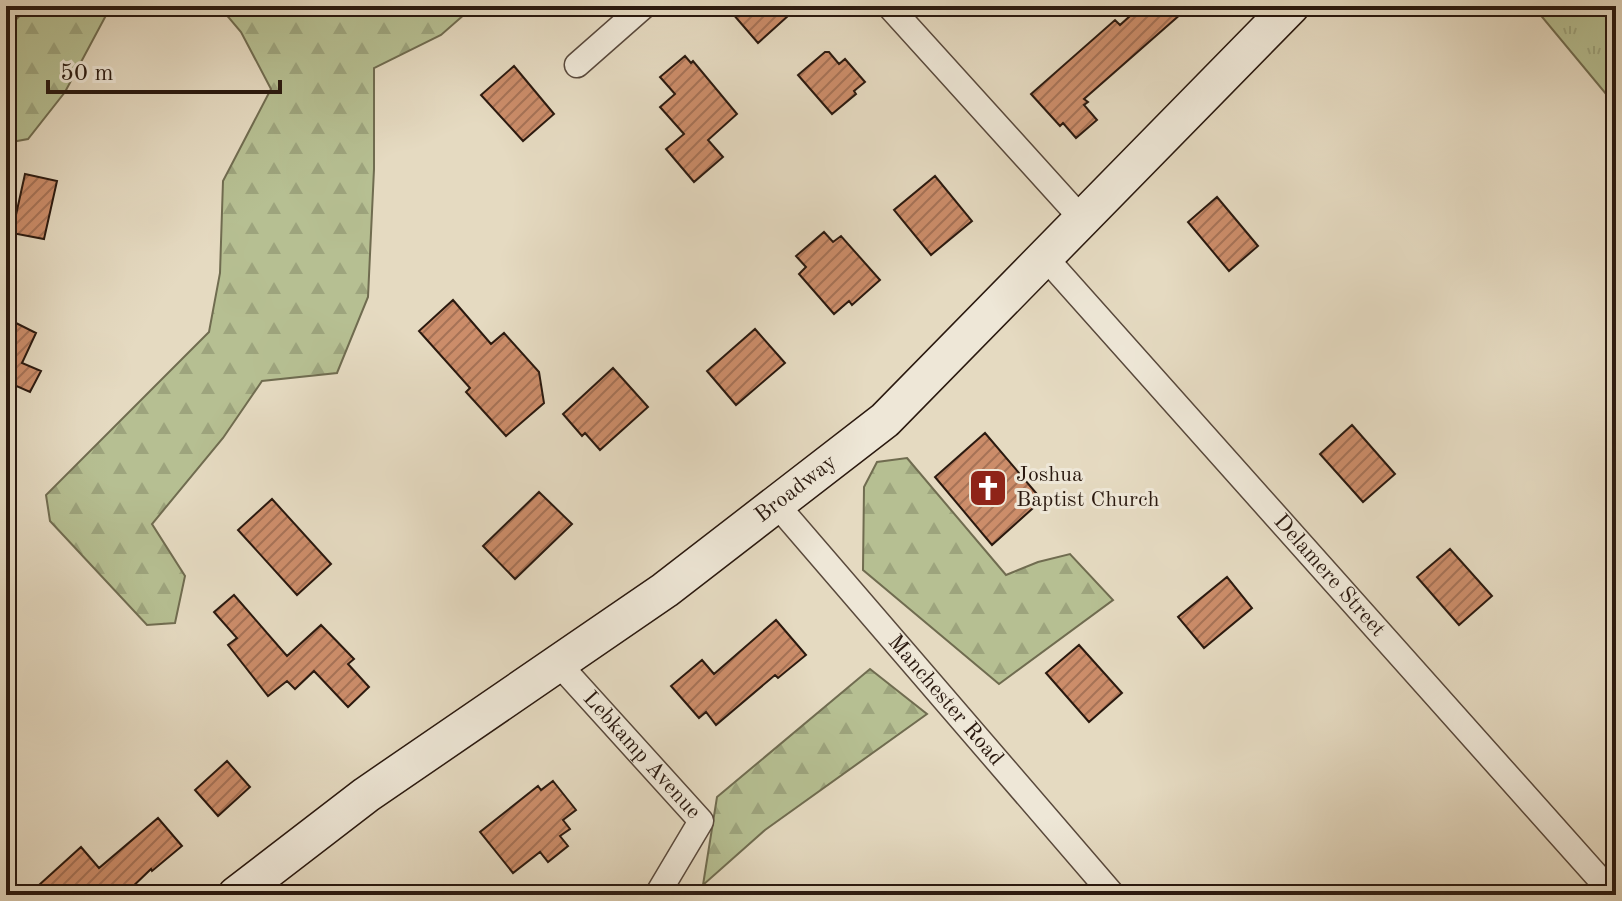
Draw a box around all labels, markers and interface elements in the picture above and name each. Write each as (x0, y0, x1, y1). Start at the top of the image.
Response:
scale bar (48, 44, 280, 94)
text: 50 m (60, 62, 114, 86)
street label: Broadway (751, 451, 841, 527)
place label: Joshua Baptist Church (1016, 464, 1160, 511)
church icon: Joshua Baptist Church (967, 467, 1009, 509)
street label: Delamere Street (1269, 511, 1389, 641)
street label: Manchester Road (883, 631, 1007, 770)
street label: Lebkamp Avenue (579, 687, 705, 823)

